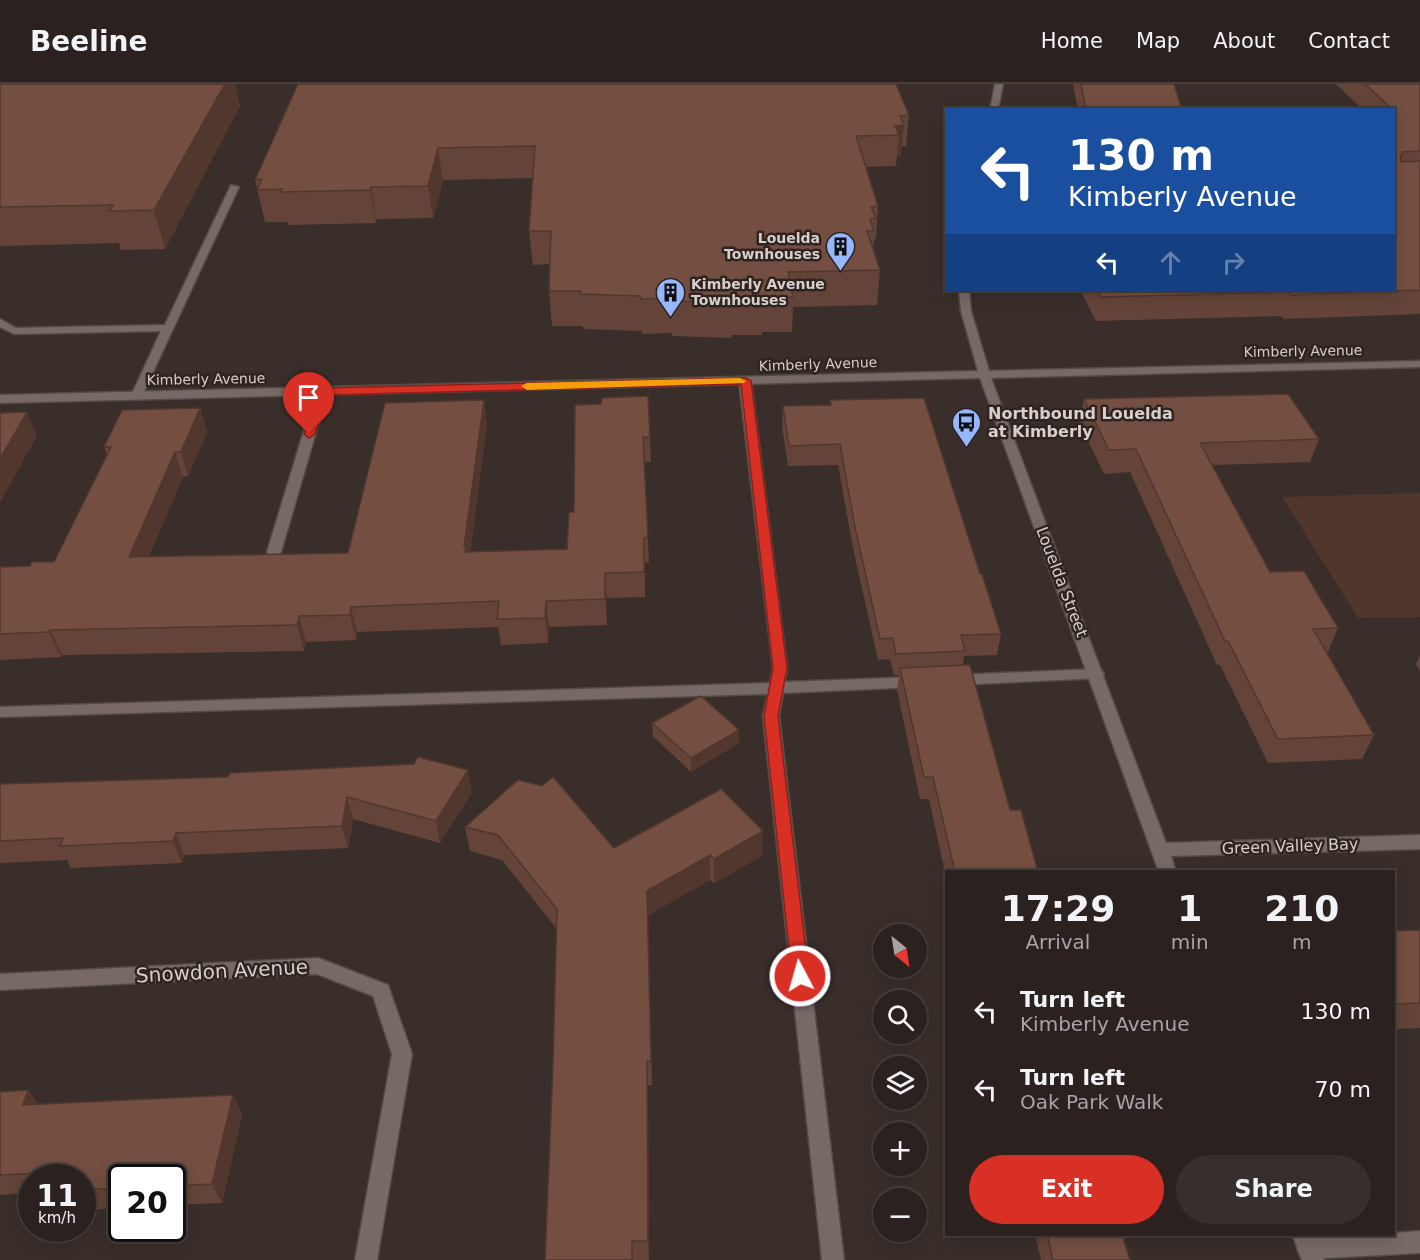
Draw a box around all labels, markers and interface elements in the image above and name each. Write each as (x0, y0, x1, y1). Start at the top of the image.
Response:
text: Beeline (30, 25, 147, 58)
text: Home (1041, 29, 1103, 53)
text: Map (1136, 29, 1180, 53)
text: About (1213, 29, 1275, 53)
text: Contact (1308, 29, 1390, 53)
text: 130 m (1068, 131, 1214, 180)
icon: left (969, 132, 1047, 210)
text: Kimberly Avenue (1068, 181, 1297, 212)
place label: Louelda Townhouses (724, 230, 820, 262)
building icon: Louelda Townhouses (825, 230, 857, 272)
icon: left (1091, 246, 1124, 279)
icon: ahead (1154, 246, 1187, 279)
icon: right (1217, 246, 1250, 279)
building icon: Kimberly Avenue Townhouses (654, 276, 686, 318)
place label: Kimberly Avenue Townhouses (691, 276, 825, 308)
street label: Kimberly Avenue (1244, 342, 1362, 360)
street label: Kimberly Avenue (758, 354, 878, 374)
street label: Kimberly Avenue (147, 370, 265, 388)
pin (283, 372, 334, 434)
icon: arrive (292, 381, 325, 414)
place label: Northbound Louelda at Kimberly (988, 404, 1173, 441)
bus stop icon: Northbound Louelda at Kimberly (951, 406, 983, 448)
street label: Louelda Street (1032, 524, 1092, 640)
street label: Green Valley Bay (1221, 834, 1359, 858)
text: 17:29 (1001, 888, 1115, 929)
text: 1 (1177, 888, 1202, 929)
text: 210 (1264, 888, 1339, 929)
north arrow (873, 924, 927, 978)
map controls (873, 924, 927, 1242)
text: Arrival (1025, 930, 1090, 954)
text: min (1171, 930, 1209, 954)
text: m (1292, 930, 1312, 954)
position arrow (768, 944, 832, 1008)
street label: Snowdon Avenue (135, 955, 309, 987)
text: Turn left (1020, 987, 1125, 1012)
button: search (873, 990, 927, 1044)
icon: left (969, 995, 1002, 1028)
text: 130 m (1301, 999, 1371, 1024)
text: Kimberly Avenue (1020, 1012, 1189, 1036)
button: layers (873, 1056, 927, 1110)
text: Turn left (1020, 1065, 1125, 1090)
icon: left (969, 1073, 1002, 1106)
text: 70 m (1315, 1077, 1371, 1102)
text: Oak Park Walk (1020, 1090, 1163, 1114)
button: + (873, 1122, 927, 1176)
button: Exit (969, 1155, 1164, 1224)
button: Share (1176, 1155, 1371, 1224)
speed limit sign: 20 (108, 1164, 186, 1242)
text: 11 (36, 1178, 78, 1213)
button: − (873, 1188, 927, 1242)
text: km/h (38, 1209, 76, 1227)

